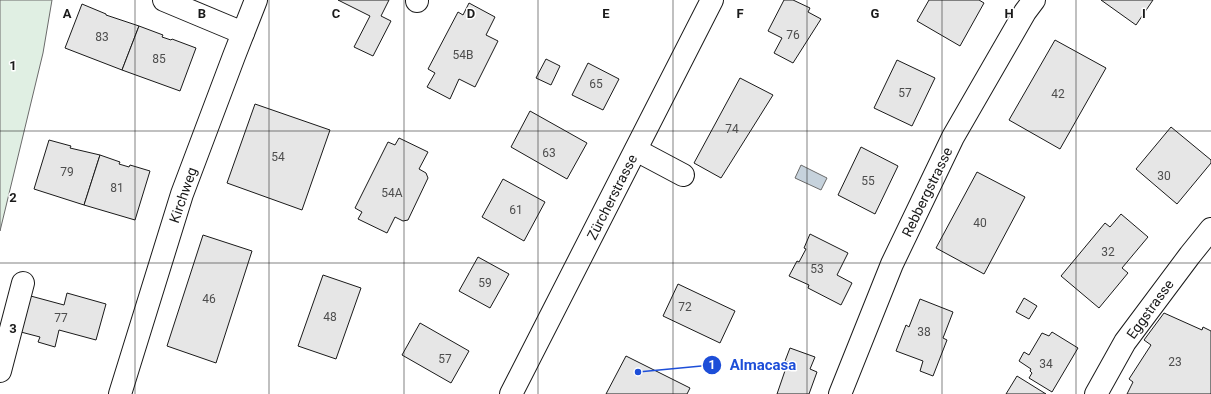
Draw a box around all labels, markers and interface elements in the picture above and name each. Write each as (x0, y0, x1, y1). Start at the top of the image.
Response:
text: A (63, 6, 72, 21)
text: B (198, 6, 206, 21)
text: C (332, 6, 341, 21)
text: D (467, 6, 475, 21)
text: E (602, 6, 610, 21)
text: F (736, 6, 744, 21)
text: G (871, 6, 880, 21)
text: H (1004, 6, 1014, 21)
text: I (1142, 6, 1146, 21)
house number: 76 (786, 28, 800, 42)
house number: 83 (95, 30, 109, 44)
house number: 54B (453, 48, 473, 62)
house number: 85 (152, 52, 166, 66)
text: 1 (9, 58, 17, 73)
house number: 65 (589, 77, 603, 91)
house number: 57 (898, 86, 912, 100)
house number: 42 (1051, 87, 1065, 101)
house number: 74 (725, 122, 739, 136)
street label: Rebbergstrasse (898, 145, 956, 239)
house number: 63 (542, 146, 556, 160)
house number: 54 (271, 150, 285, 164)
street label: Zürcherstrasse (584, 152, 640, 242)
house number: 79 (60, 165, 74, 179)
street label: Kirchweg (166, 165, 200, 225)
house number: 30 (1157, 169, 1171, 183)
house number: 55 (861, 174, 875, 188)
house number: 81 (110, 181, 124, 195)
house number: 54A (381, 186, 403, 200)
text: 2 (9, 190, 17, 205)
house number: 61 (509, 203, 523, 217)
house number: 40 (973, 216, 987, 230)
house number: 32 (1101, 245, 1115, 259)
house number: 53 (810, 262, 824, 276)
house number: 59 (478, 276, 492, 290)
street label: Eggstrasse (1123, 276, 1177, 342)
house number: 46 (202, 292, 216, 306)
house number: 72 (678, 300, 692, 314)
house number: 48 (323, 310, 337, 324)
house number: 77 (54, 311, 68, 325)
text: 3 (9, 321, 17, 336)
house number: 38 (917, 325, 931, 339)
callout: Almacasa (702, 351, 804, 378)
house number: 57 (438, 352, 452, 366)
house number: 23 (1168, 355, 1182, 369)
text: Almacasa (730, 356, 796, 374)
house number: 34 (1039, 357, 1053, 371)
text: 1 (709, 358, 715, 372)

